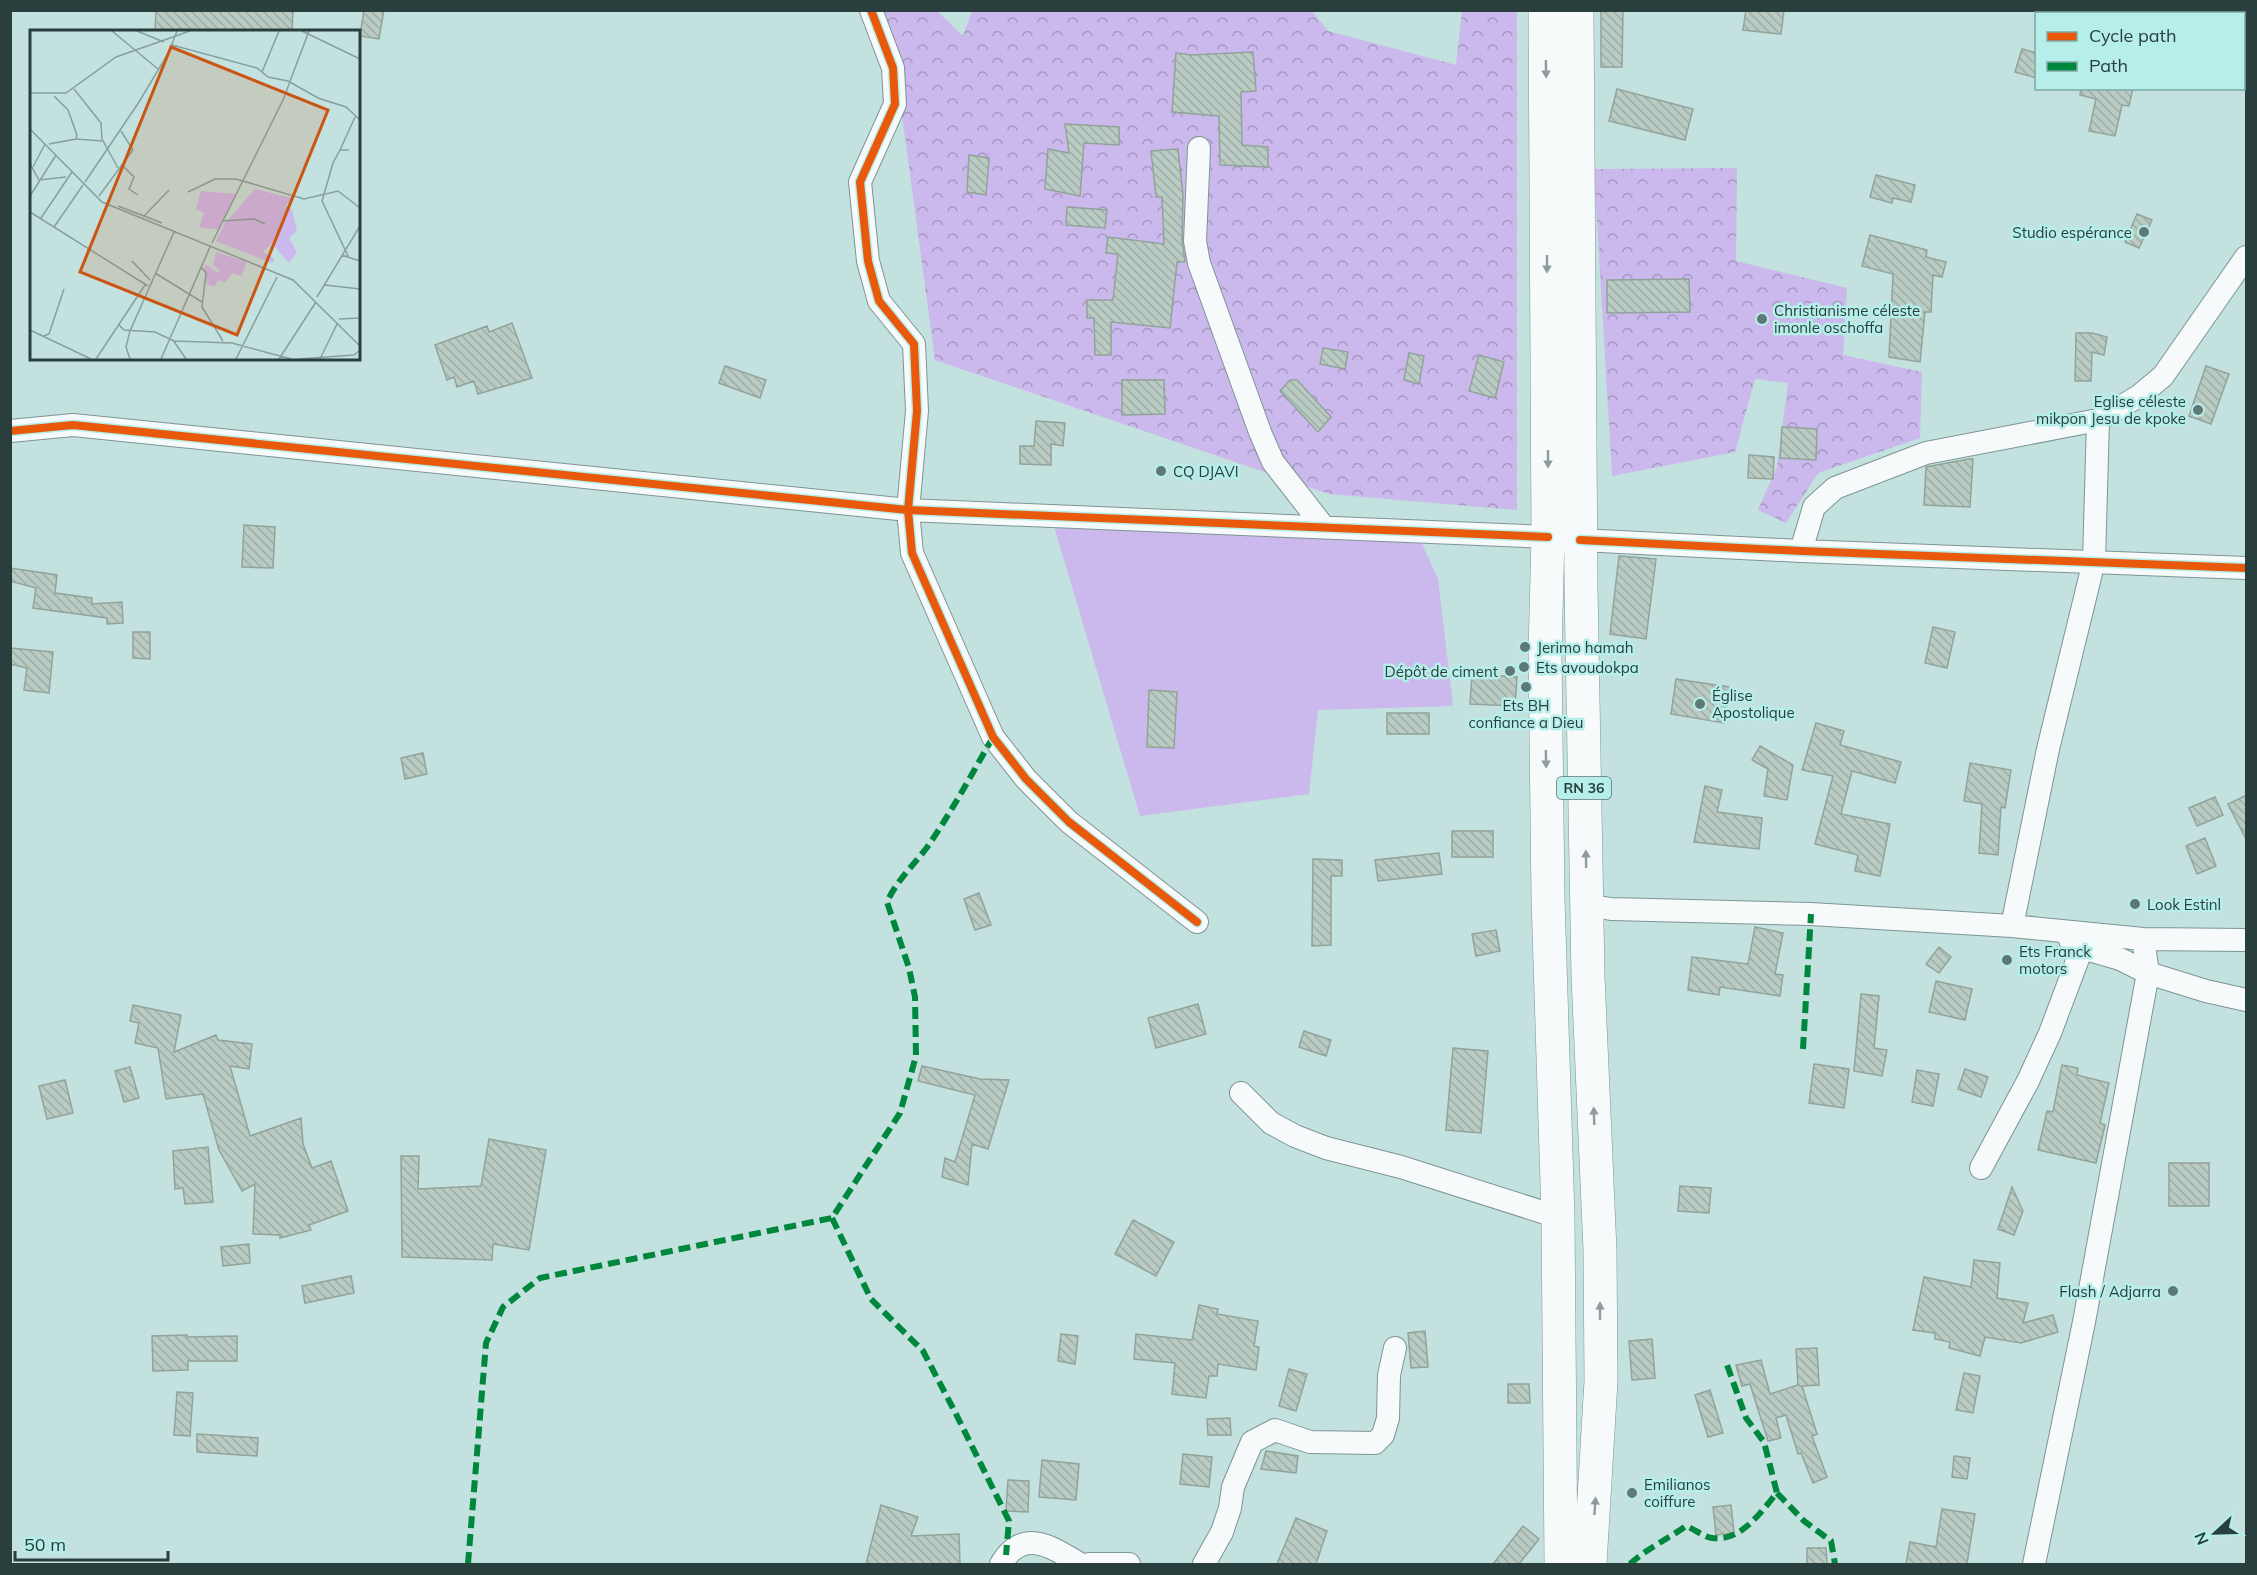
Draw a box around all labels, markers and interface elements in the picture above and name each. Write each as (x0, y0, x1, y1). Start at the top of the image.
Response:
legend (2035, 12, 2245, 90)
text: Cycle path (2089, 24, 2176, 47)
inset map (30, 30, 360, 360)
text: Path (2089, 54, 2128, 77)
one-way arrow (1541, 59, 1550, 78)
place label: Studio espérance (2012, 223, 2132, 242)
marker: Studio espérance (2137, 225, 2151, 239)
one-way arrow (1542, 254, 1552, 273)
place label: Christianisme céleste imonle oschoffa (1774, 301, 1920, 337)
marker: Christianisme céleste imonle oschoffa (1755, 312, 1769, 326)
place label: Eglise céleste mikpon Jesu de kpoke (2036, 392, 2186, 428)
marker: Eglise céleste mikpon Jesu de kpoke (2191, 403, 2205, 417)
one-way arrow (1543, 449, 1553, 468)
place label: CQ DJAVI (1173, 462, 1239, 481)
marker: CQ DJAVI (1154, 464, 1168, 478)
place label: Jerimo hamah (1537, 638, 1634, 657)
marker: Jerimo hamah (1518, 640, 1532, 654)
place label: Ets avoudokpa (1536, 658, 1639, 677)
marker: Ets avoudokpa (1517, 660, 1531, 674)
place label: Dépôt de ciment (1385, 662, 1498, 681)
marker: Dépôt de ciment (1503, 664, 1517, 678)
marker: Ets BH confiance a Dieu (1519, 680, 1533, 694)
place label: Église Apostolique (1712, 686, 1795, 722)
place label: Ets BH confiance a Dieu (1469, 696, 1583, 732)
marker: Église Apostolique (1693, 697, 1707, 711)
one-way arrow (1542, 749, 1551, 768)
road number: RN 36 (1557, 777, 1611, 799)
one-way arrow (1581, 849, 1591, 868)
place label: Look Estinl (2147, 895, 2221, 914)
marker: Look Estinl (2128, 897, 2142, 911)
place label: Ets Franck motors (2019, 942, 2091, 978)
marker: Ets Franck motors (2000, 953, 2014, 967)
one-way arrow (1590, 1107, 1599, 1126)
place label: Flash / Adjarra (2059, 1282, 2161, 1301)
marker: Flash / Adjarra (2166, 1284, 2180, 1298)
one-way arrow (1595, 1302, 1605, 1321)
place label: Emilianos coiffure (1644, 1475, 1711, 1511)
marker: Emilianos coiffure (1625, 1486, 1639, 1500)
one-way arrow (1590, 1497, 1599, 1516)
north arrow (2185, 1503, 2245, 1563)
scale bar (15, 1524, 168, 1562)
text: N (2190, 1529, 2213, 1548)
text: 50 m (24, 1533, 66, 1556)

